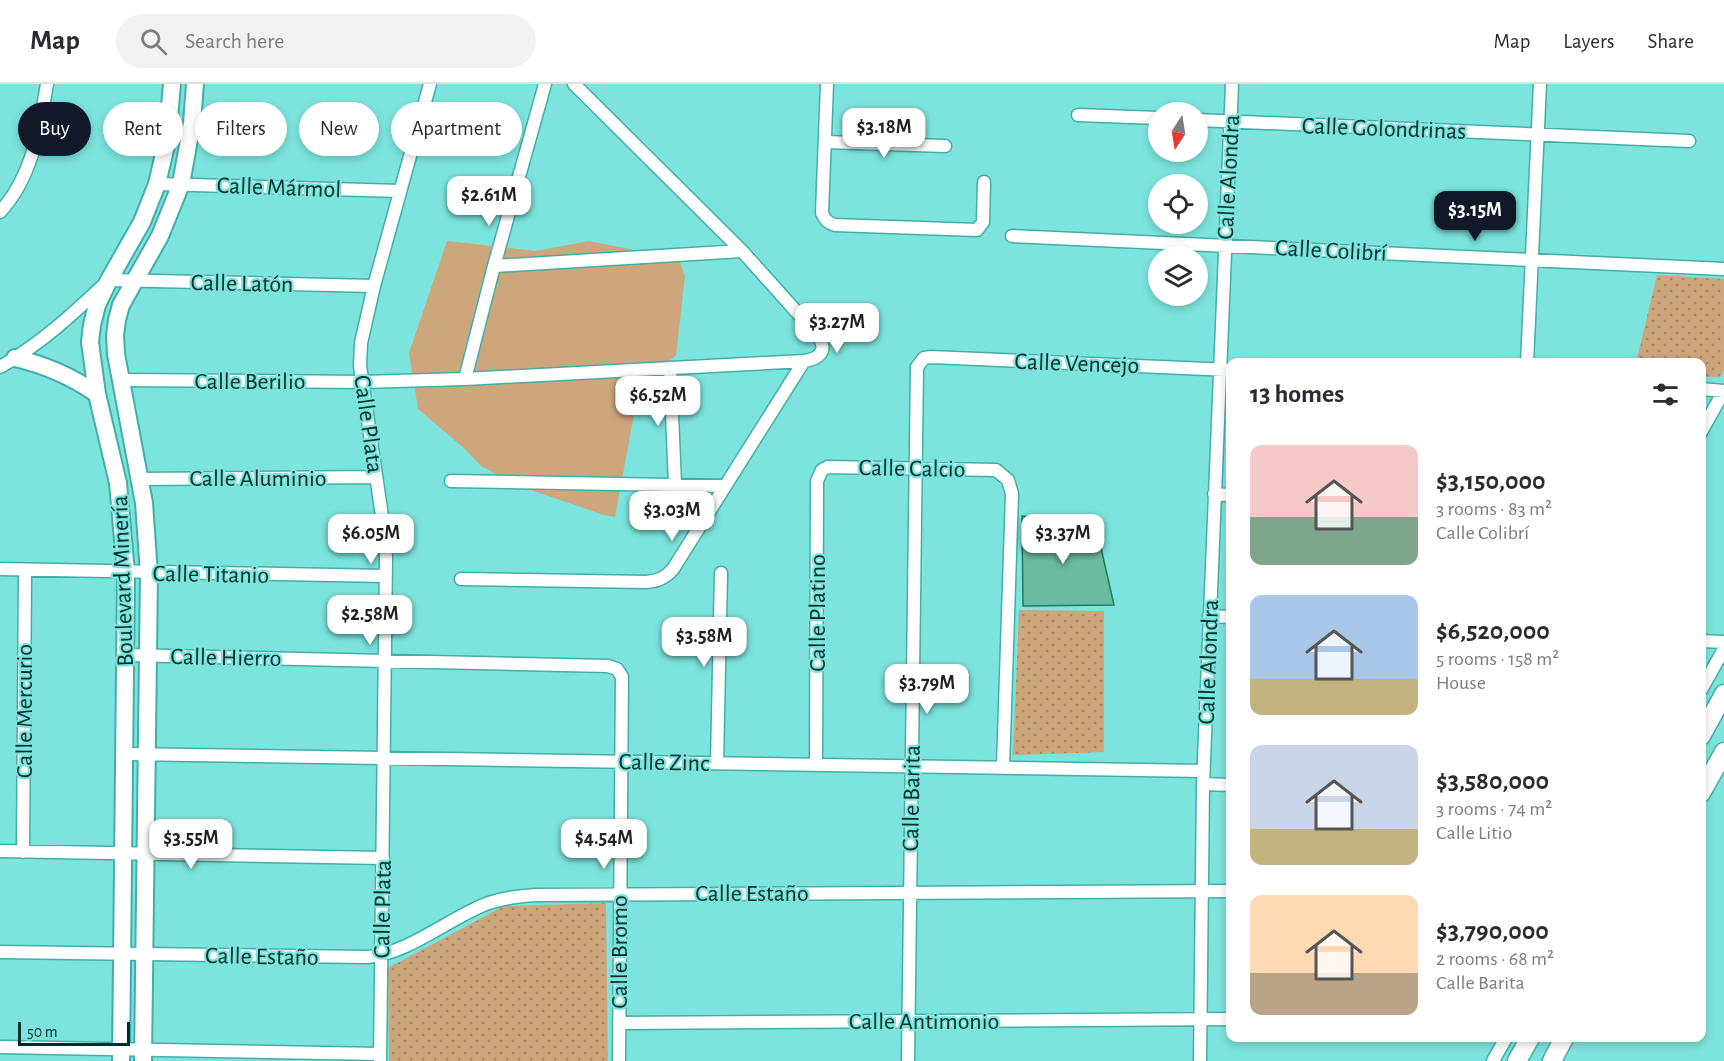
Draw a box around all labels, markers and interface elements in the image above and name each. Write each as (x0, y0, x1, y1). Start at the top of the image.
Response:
search box (116, 14, 536, 68)
icon: search (137, 25, 170, 58)
text: Map (30, 27, 80, 55)
text: Search here (185, 30, 284, 52)
text: Map (1494, 31, 1530, 52)
text: Layers (1563, 31, 1614, 52)
text: Share (1647, 31, 1694, 52)
chip: Buy (18, 102, 91, 156)
chip: Rent (103, 102, 183, 156)
chip: Filters (195, 102, 287, 156)
chip: New (299, 102, 379, 156)
chip: Apartment (391, 102, 522, 156)
north arrow (1148, 102, 1208, 162)
map controls (1148, 102, 1208, 306)
pin: $3.18M (835, 108, 933, 159)
street label: Calle Alondra (1214, 114, 1244, 240)
street label: Calle Golondrinas (1301, 114, 1467, 144)
text: $3.18M (856, 117, 912, 137)
street label: Calle Mármol (216, 174, 342, 202)
button: locate (1148, 174, 1208, 234)
pin: $2.61M (440, 176, 538, 227)
text: $2.61M (461, 185, 517, 205)
pin: $3.15M (1426, 191, 1524, 242)
text: $3.15M (1448, 200, 1502, 220)
street label: Calle Colibrí (1275, 236, 1388, 266)
button: layers (1148, 246, 1208, 306)
street label: Calle Latón (190, 271, 294, 297)
pin: $3.27M (788, 303, 886, 354)
text: $3.27M (809, 312, 865, 332)
street label: Calle Vencejo (1014, 350, 1140, 378)
street label: Calle Berilio (194, 370, 306, 394)
street label: Calle Plata (349, 374, 387, 475)
pin: $6.52M (609, 376, 707, 427)
icon: filters (1649, 378, 1682, 411)
text: 13 homes (1250, 381, 1344, 407)
text: $6.52M (629, 385, 687, 405)
street label: Calle Calcio (858, 456, 966, 482)
street label: Calle Aluminio (189, 467, 327, 491)
text: $3,150,000 (1436, 468, 1546, 494)
icon: home (1298, 469, 1370, 541)
pin: $3.03M (623, 491, 721, 542)
street label: Boulevard Minería (108, 495, 138, 667)
text: 3 rooms · 83 m² (1436, 499, 1552, 519)
text: $3.03M (643, 500, 701, 520)
pin: $6.05M (322, 514, 420, 565)
pin: $3.37M (1014, 514, 1112, 565)
text: $6.05M (342, 523, 400, 543)
text: $3.37M (1035, 523, 1091, 543)
text: Calle Colibrí (1436, 523, 1529, 543)
street label: Calle Platino (806, 554, 830, 672)
street label: Calle Titanio (153, 562, 269, 588)
pin: $2.58M (321, 595, 419, 646)
street label: Calle Alondra (1195, 599, 1223, 725)
text: $2.58M (341, 604, 399, 624)
pin: $3.58M (655, 617, 753, 668)
text: $6,520,000 (1436, 618, 1550, 644)
icon: home (1298, 619, 1370, 691)
text: $3.58M (676, 626, 732, 646)
street label: Calle Mercurio (13, 644, 37, 778)
street label: Calle Hierro (170, 645, 282, 671)
text: 5 rooms · 158 m² (1436, 649, 1559, 669)
pin: $3.79M (878, 664, 976, 715)
text: $3.79M (899, 673, 955, 693)
text: House (1436, 673, 1486, 693)
street label: Calle Barita (899, 745, 925, 851)
street label: Calle Zinc (618, 750, 709, 776)
text: $3,580,000 (1436, 768, 1549, 794)
icon: home (1298, 769, 1370, 841)
text: 3 rooms · 74 m² (1436, 799, 1552, 819)
pin: $3.55M (142, 819, 240, 870)
pin: $4.54M (555, 819, 653, 870)
text: Calle Litio (1436, 823, 1512, 843)
text: $3.55M (163, 828, 219, 848)
text: $4.54M (575, 828, 633, 848)
street label: Calle Plata (370, 859, 396, 959)
street label: Calle Estaño (695, 882, 809, 906)
street label: Calle Bromo (608, 895, 632, 1009)
text: $3,790,000 (1436, 918, 1549, 944)
icon: home (1298, 919, 1370, 991)
street label: Calle Estaño (205, 944, 319, 970)
text: 2 rooms · 68 m² (1436, 949, 1554, 969)
text: Calle Barita (1436, 973, 1525, 993)
street label: Calle Antimonio (849, 1010, 999, 1034)
scale bar (18, 1019, 130, 1046)
text: 50 m (27, 1024, 58, 1040)

